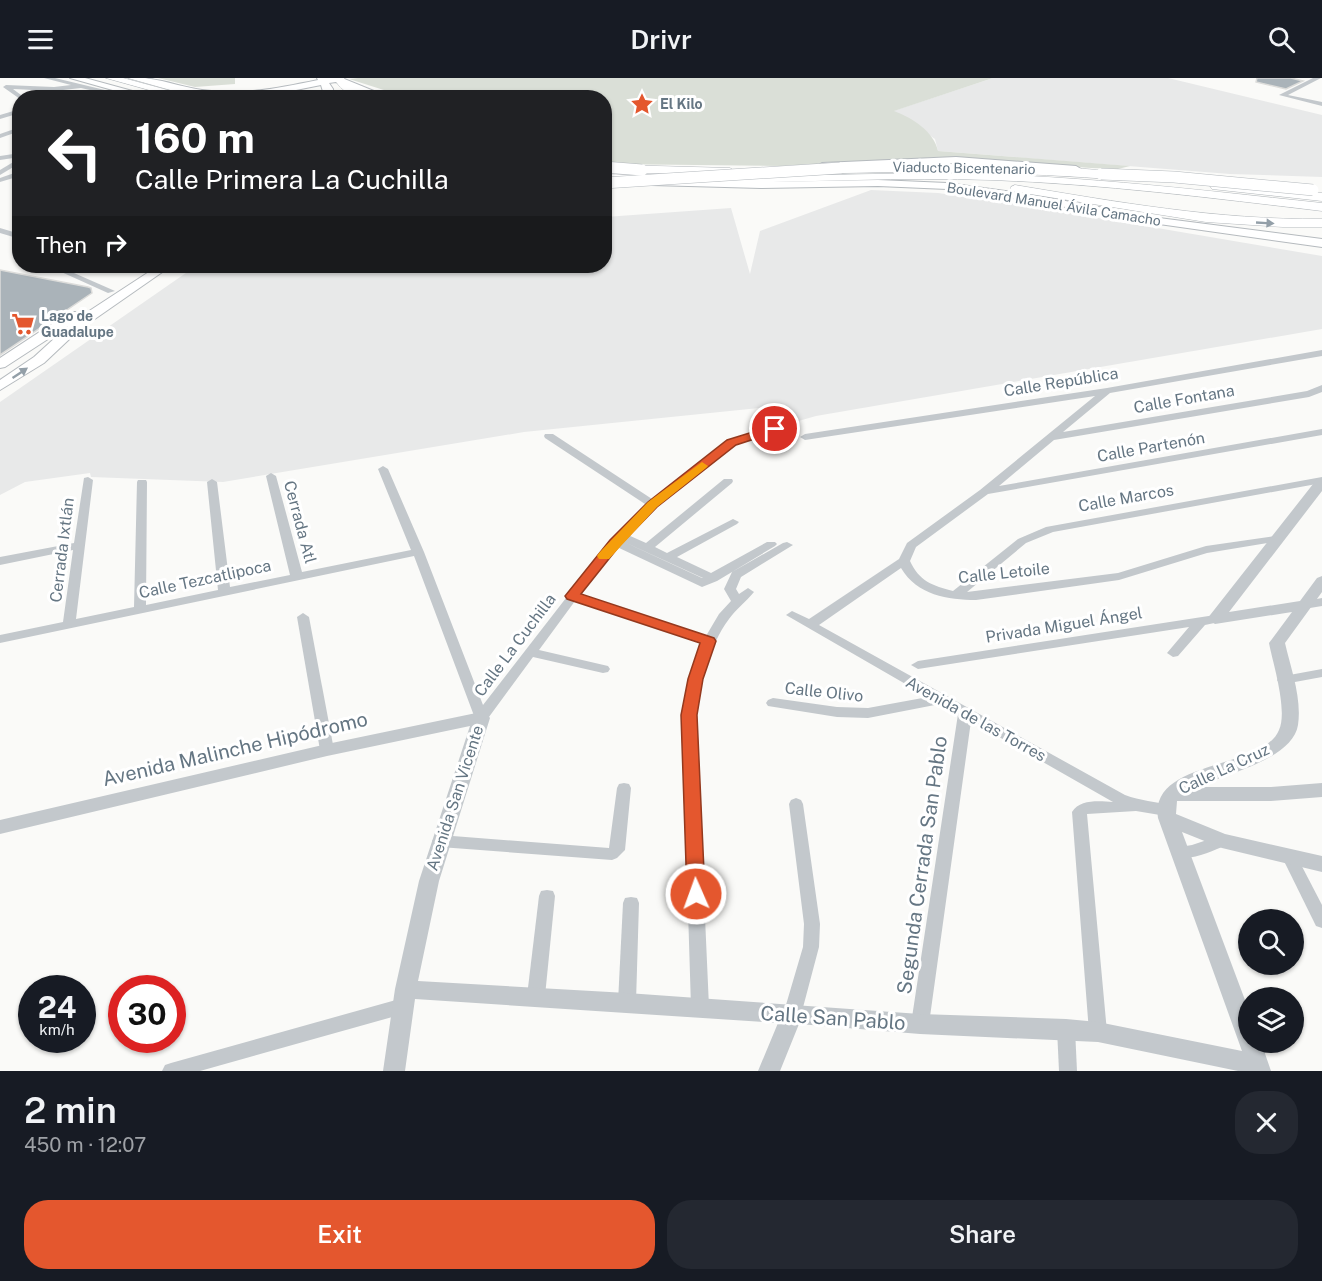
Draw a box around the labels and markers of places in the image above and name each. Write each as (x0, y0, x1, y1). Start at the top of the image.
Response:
place icon: El Kilo (629, 91, 655, 117)
place label: El Kilo (660, 96, 703, 112)
place label: Lago de Guadalupe (41, 308, 114, 340)
supermarket icon: Lago de Guadalupe (10, 311, 36, 337)
pin (749, 403, 800, 454)

